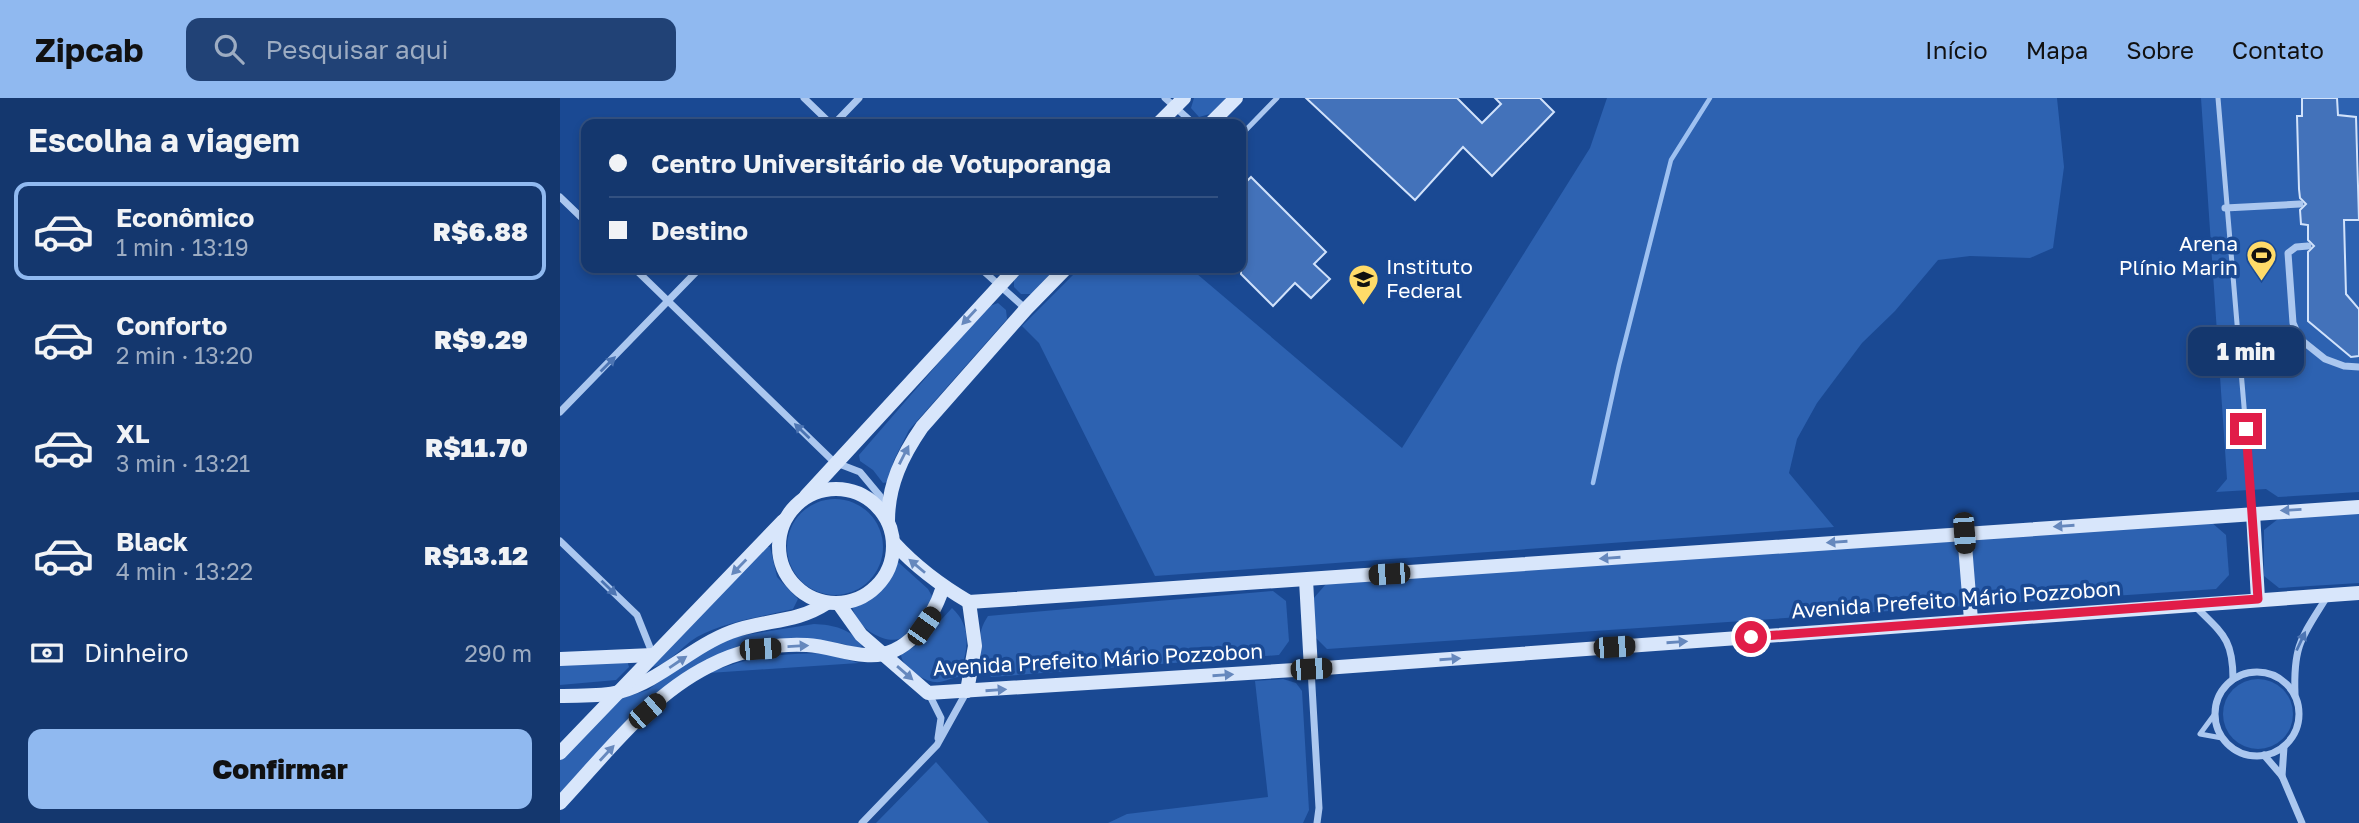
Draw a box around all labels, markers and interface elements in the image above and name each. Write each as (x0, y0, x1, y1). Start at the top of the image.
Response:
search box (186, 18, 676, 81)
text: Zipcab (35, 30, 144, 69)
icon: search (210, 30, 248, 68)
text: Pesquisar aqui (266, 34, 448, 65)
text: Início (1925, 35, 1988, 64)
text: Mapa (2026, 35, 2088, 64)
text: Sobre (2126, 35, 2194, 64)
text: Contato (2232, 35, 2324, 64)
text: Escolha a viagem (28, 121, 300, 159)
text: Centro Universitário de Votuporanga (651, 148, 1111, 179)
icon: car (32, 200, 95, 263)
text: Econômico (116, 202, 254, 233)
text: Destino (651, 215, 748, 246)
text: R$6.88 (433, 216, 528, 247)
place label: Arena Plínio Marin (2119, 230, 2238, 280)
text: 1 min · 13:19 (116, 233, 249, 261)
sports icon: Arena Plínio Marin (2244, 239, 2278, 283)
place label: Instituto Federal (1386, 253, 1473, 303)
school or university icon: Instituto Federal (1346, 262, 1380, 306)
icon: car (32, 308, 95, 371)
one-way arrow (961, 308, 977, 326)
text: Conforto (116, 310, 227, 341)
text: R$9.29 (434, 324, 528, 355)
callout: 1 min (2188, 328, 2304, 376)
text: 1 min (2217, 337, 2275, 365)
text: 2 min · 13:20 (116, 341, 253, 369)
one-way arrow (599, 355, 616, 372)
route end (2230, 413, 2262, 445)
icon: car (32, 416, 95, 479)
text: XL (116, 418, 150, 449)
one-way arrow (794, 424, 811, 440)
text: R$11.70 (425, 432, 528, 463)
one-way arrow (898, 445, 910, 465)
text: 3 min · 13:21 (116, 449, 250, 477)
one-way arrow (2280, 505, 2302, 516)
car (1953, 511, 1976, 555)
one-way arrow (2053, 521, 2075, 532)
icon: car (32, 524, 95, 587)
text: Black (116, 526, 188, 557)
one-way arrow (1826, 537, 1848, 548)
text: R$13.12 (424, 540, 528, 571)
one-way arrow (1599, 553, 1621, 564)
text: 4 min · 13:22 (116, 557, 253, 585)
one-way arrow (730, 558, 747, 575)
one-way arrow (909, 559, 926, 574)
car (1368, 562, 1411, 586)
street label: Avenida Prefeito Mário Pozzobon (1790, 575, 2122, 623)
one-way arrow (601, 580, 618, 597)
car (904, 603, 945, 649)
route start (1735, 621, 1767, 653)
one-way arrow (2295, 631, 2307, 651)
icon: cash (28, 634, 66, 672)
car (1593, 635, 1636, 659)
one-way arrow (1666, 636, 1688, 647)
text: Dinheiro (84, 637, 189, 668)
car (739, 637, 782, 661)
street label: Avenida Prefeito Mário Pozzobon (932, 637, 1264, 681)
text: 290 m (464, 639, 532, 667)
one-way arrow (787, 640, 809, 651)
one-way arrow (1440, 653, 1462, 664)
one-way arrow (668, 656, 687, 669)
car (1290, 657, 1333, 681)
one-way arrow (897, 665, 914, 680)
one-way arrow (1213, 669, 1235, 680)
one-way arrow (986, 684, 1008, 695)
car (625, 689, 670, 733)
button: Confirmar (28, 729, 532, 809)
one-way arrow (598, 745, 614, 762)

